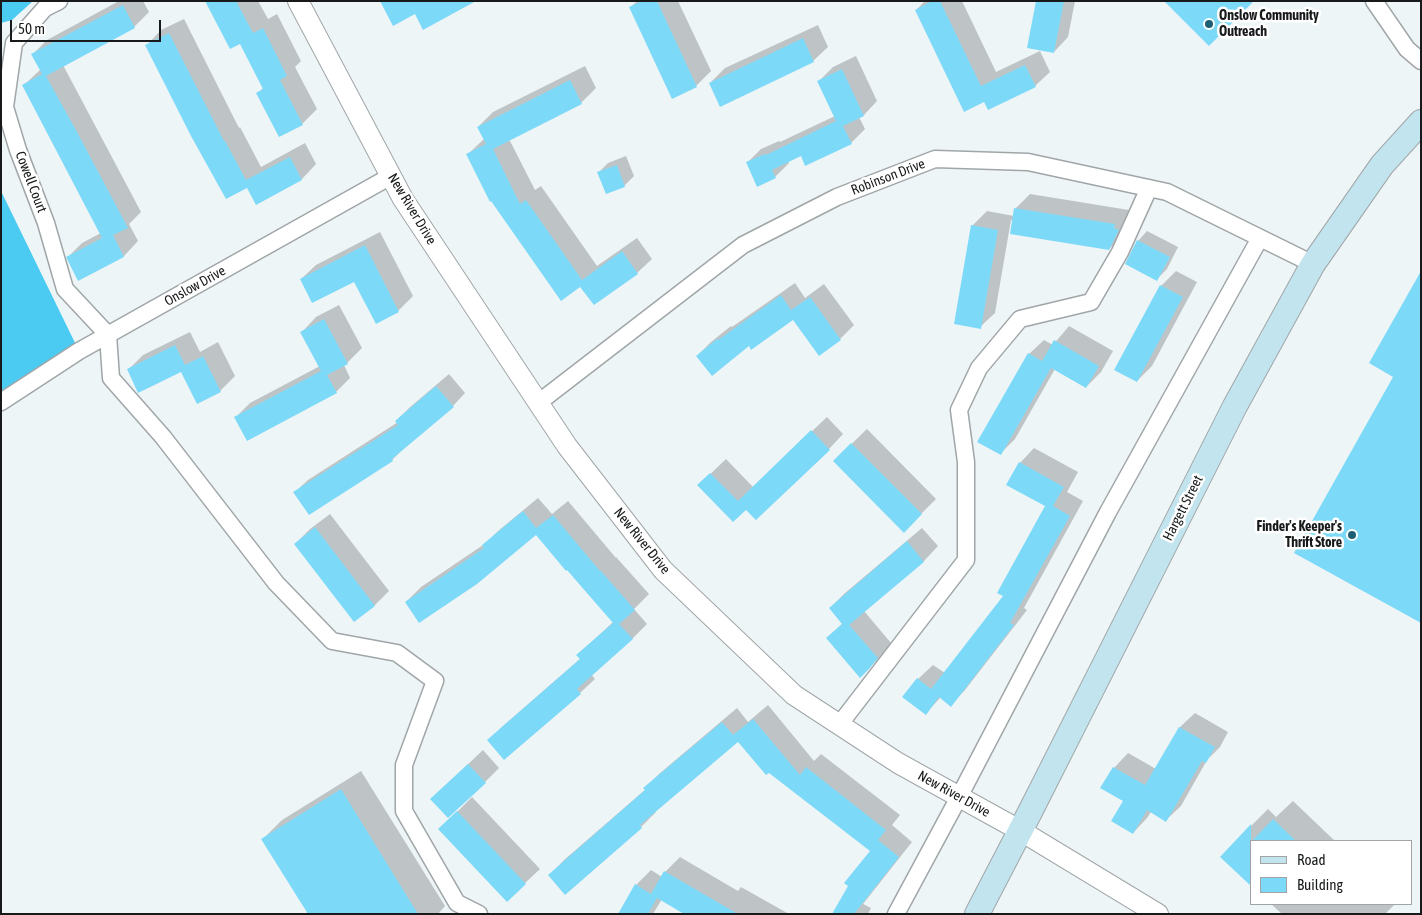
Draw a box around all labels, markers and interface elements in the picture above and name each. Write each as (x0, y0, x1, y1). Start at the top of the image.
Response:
place label: Onslow Community Outreach (1219, 8, 1319, 40)
scale bar (12, 10, 164, 42)
marker: Onslow Community Outreach (1203, 18, 1215, 30)
text: 50 m (18, 20, 45, 37)
street label: Cowell Court (12, 149, 50, 215)
street label: Robinson Drive (849, 155, 927, 199)
street label: New River Drive (384, 170, 440, 248)
street label: Onslow Drive (161, 262, 229, 310)
street label: Hargett Street (1159, 472, 1207, 544)
street label: New River Drive (610, 505, 674, 577)
place label: Finder's Keeper's Thrift Store (1256, 519, 1342, 552)
marker: Finder's Keeper's Thrift Store (1346, 529, 1358, 541)
street label: New River Drive (915, 767, 993, 821)
legend (1250, 840, 1412, 905)
text: Road (1297, 851, 1326, 868)
text: Building (1297, 876, 1343, 893)

